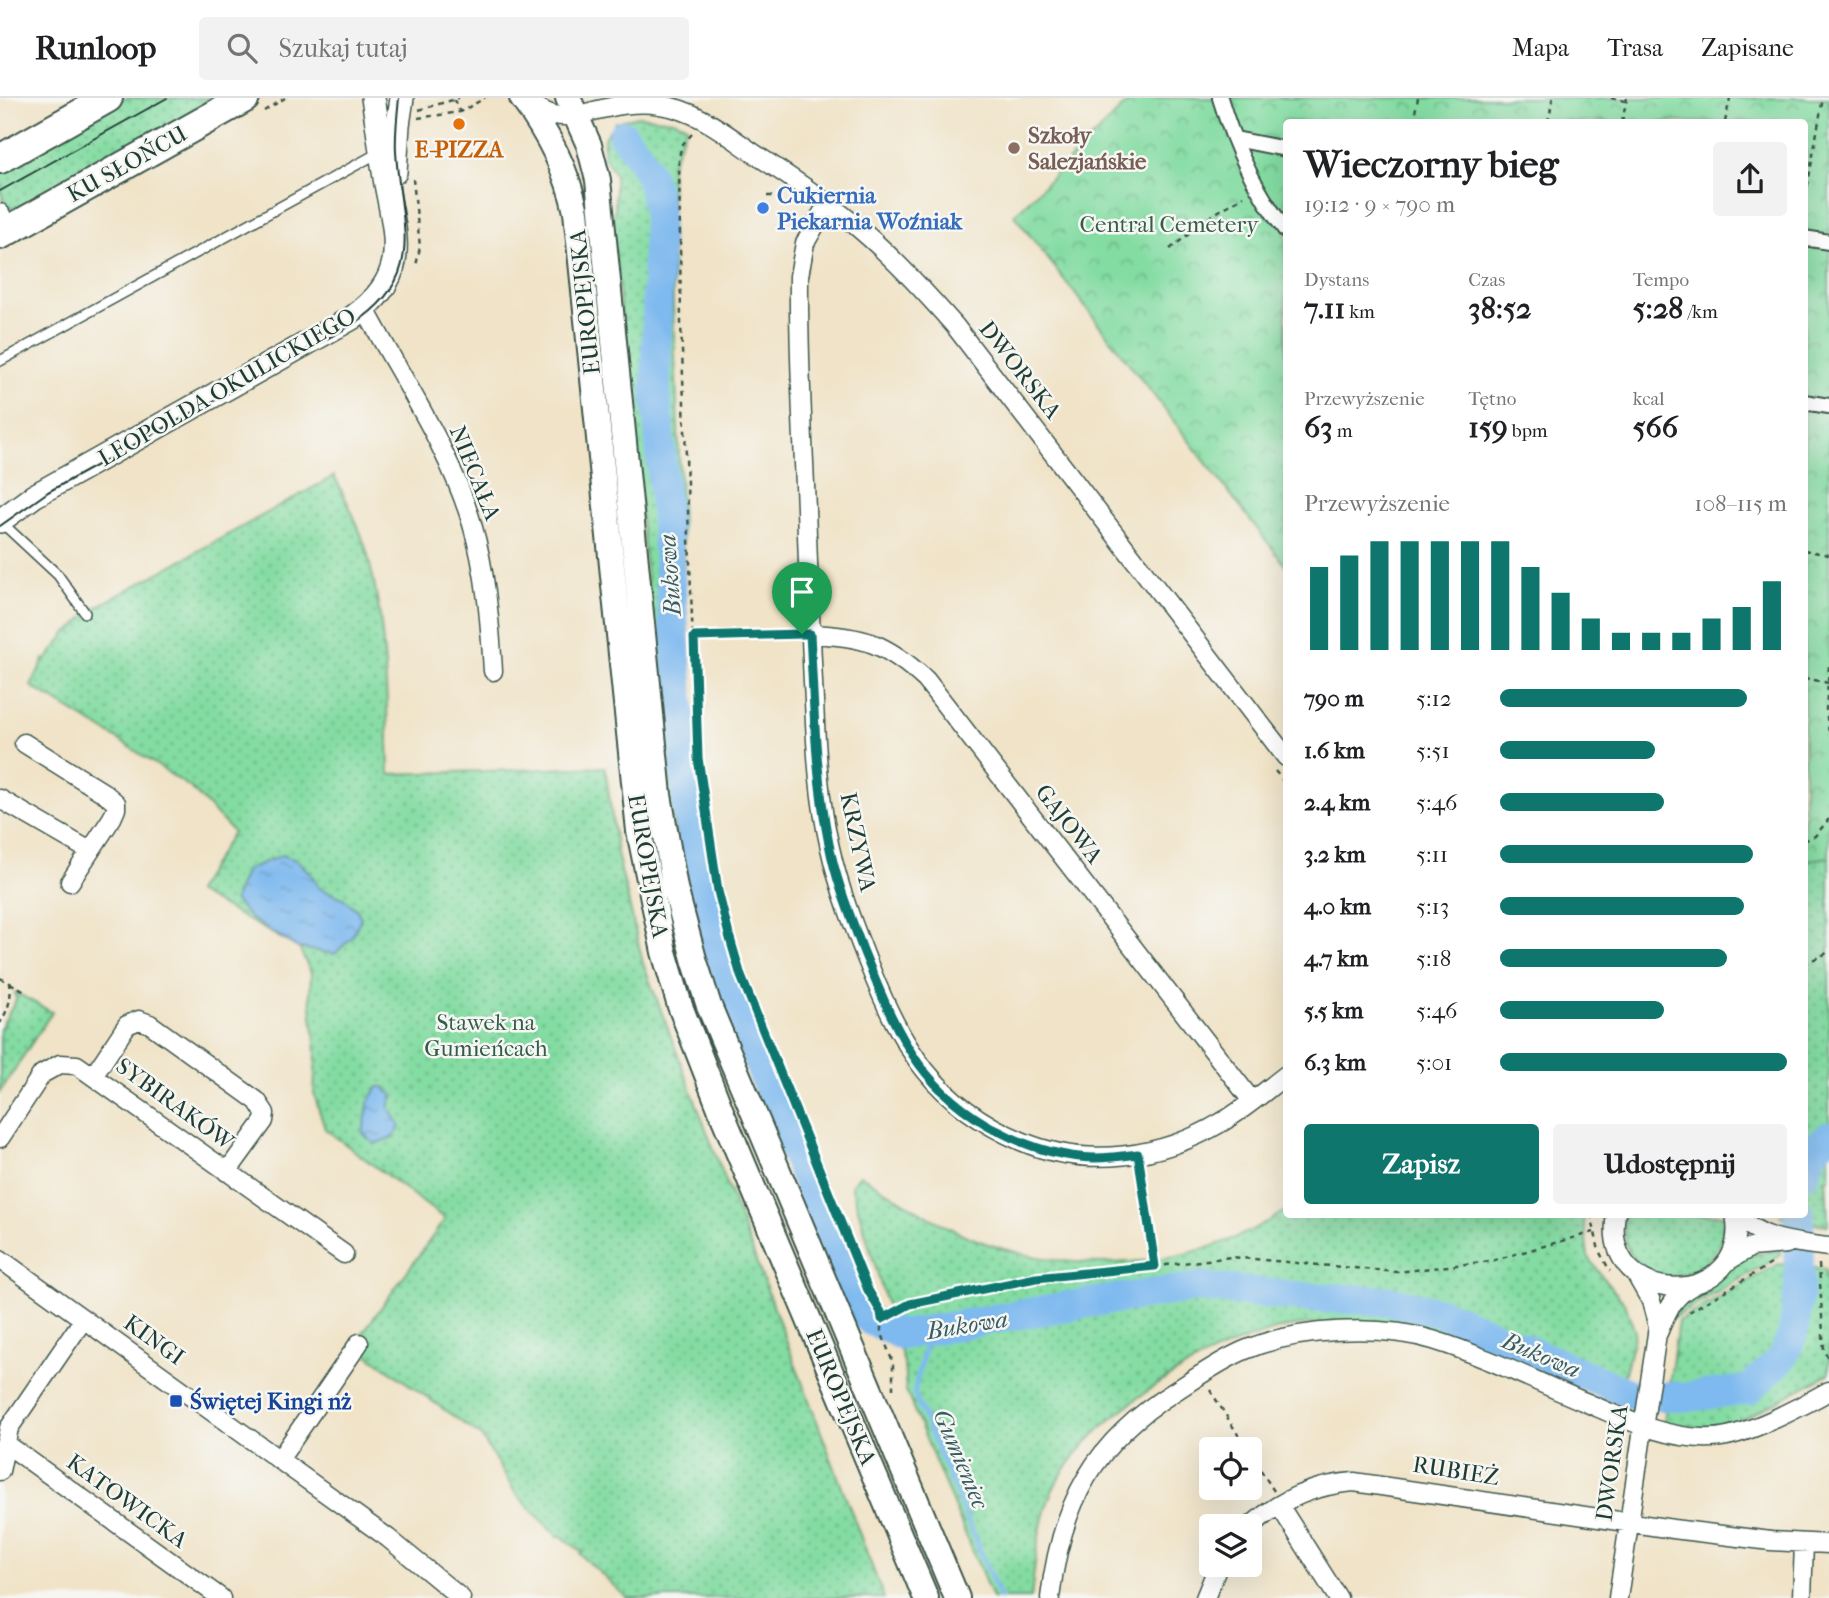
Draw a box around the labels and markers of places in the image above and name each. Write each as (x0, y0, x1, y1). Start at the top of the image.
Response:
marker: E-PIZZA (451, 116, 467, 132)
place label: Szkoły Salezjańskie (1028, 122, 1147, 175)
place label: E-PIZZA (415, 136, 504, 163)
marker: Szkoły Salezjańskie (1006, 140, 1022, 156)
place label: Cukiernia Piekarnia Woźniak (777, 182, 963, 235)
marker: Cukiernia Piekarnia Woźniak (755, 200, 771, 216)
pin (772, 562, 832, 634)
place label: Świętej Kingi nż (190, 1387, 352, 1416)
marker: Świętej Kingi nż (168, 1393, 184, 1409)

